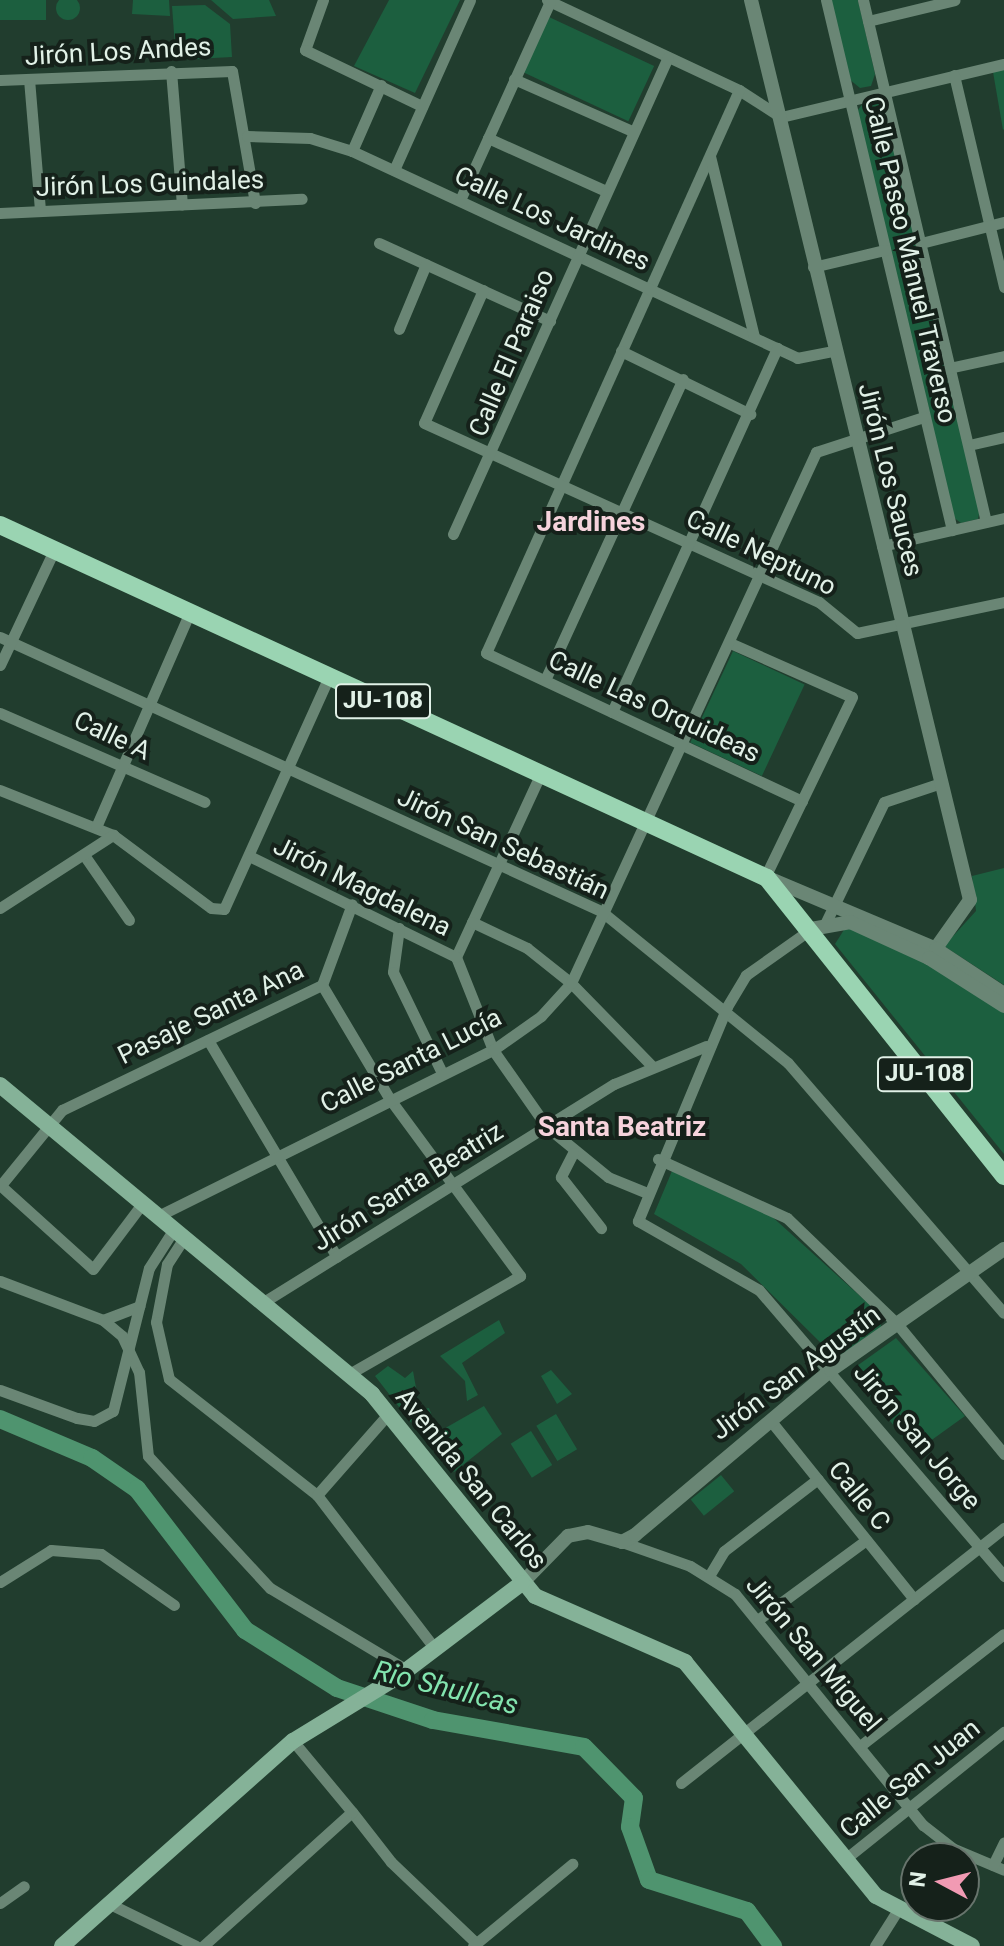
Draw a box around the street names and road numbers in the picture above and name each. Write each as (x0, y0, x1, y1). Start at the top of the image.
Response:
street label: Jirón Los Andes (24, 32, 212, 72)
street label: Calle Paseo Manuel Traverso (857, 93, 963, 427)
street label: Calle Los Jardines (449, 160, 655, 278)
street label: Jirón Los Guindales (35, 164, 265, 204)
street label: Calle El Paraiso (463, 265, 561, 441)
street label: Jirón Los Sauces (851, 380, 929, 580)
street label: Calle Neptuno (681, 503, 841, 603)
street label: Calle Las Orquideas (543, 644, 765, 770)
road number: JU-108 (335, 681, 431, 721)
street label: Calle A (69, 705, 155, 767)
street label: Jirón San Sebastián (392, 781, 614, 907)
street label: Jirón Magdalena (268, 831, 456, 943)
street label: Pasaje Santa Ana (113, 955, 309, 1071)
street label: Calle Santa Lucía (315, 1002, 507, 1120)
road number: JU-108 (877, 1054, 973, 1094)
street label: Jirón Santa Beatriz (307, 1116, 509, 1258)
street label: Jirón San Agustín (705, 1299, 887, 1447)
street label: Jirón San Jorge (847, 1358, 987, 1516)
street label: Avenida San Carlos (389, 1382, 553, 1576)
street label: Calle C (821, 1455, 897, 1537)
street label: Jirón San Miguel (739, 1570, 887, 1738)
street label: Calle San Juan (834, 1713, 986, 1845)

